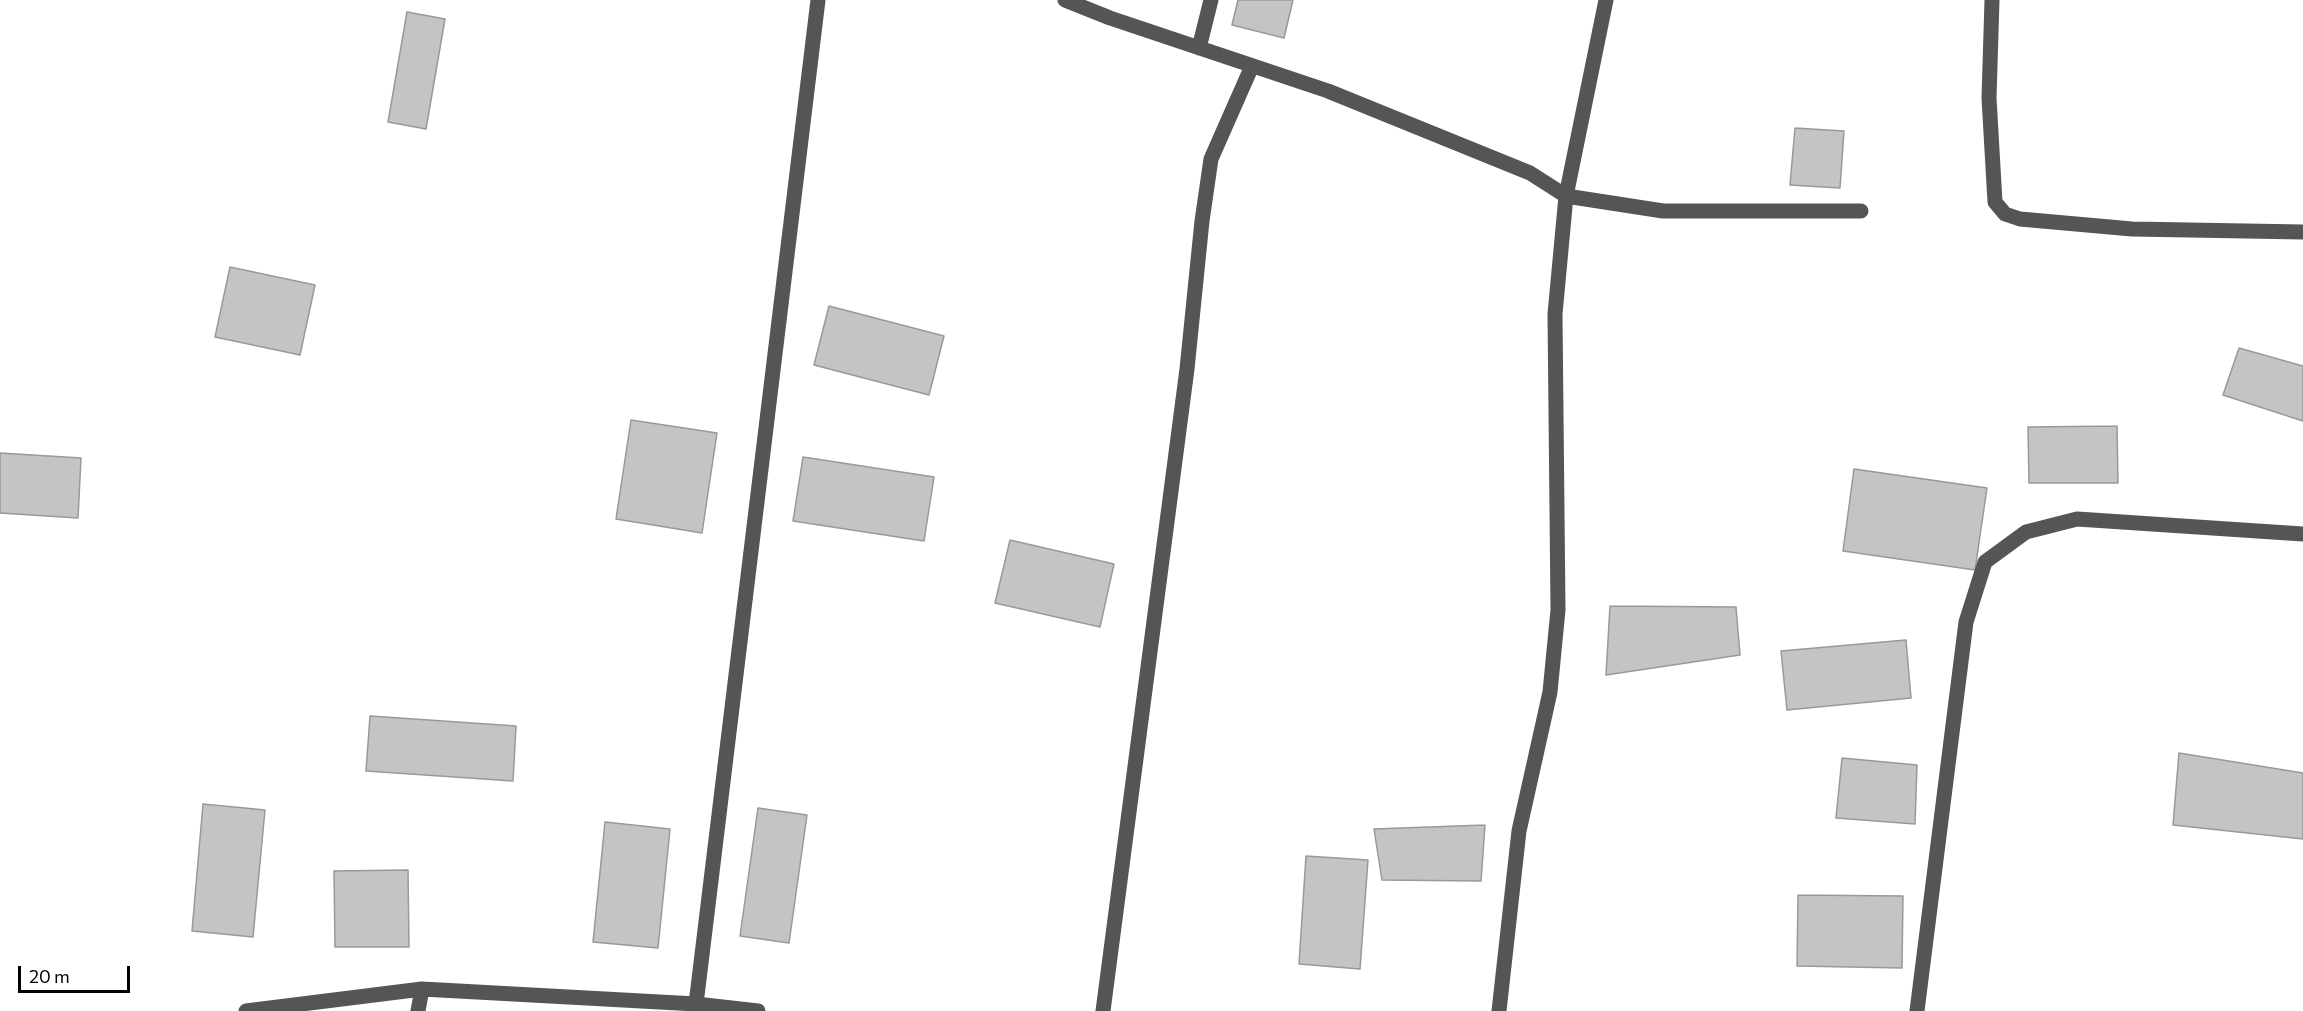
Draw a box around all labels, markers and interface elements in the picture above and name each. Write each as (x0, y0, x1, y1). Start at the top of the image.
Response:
scale bar (21, 954, 134, 992)
text: 20 m (29, 965, 70, 987)

